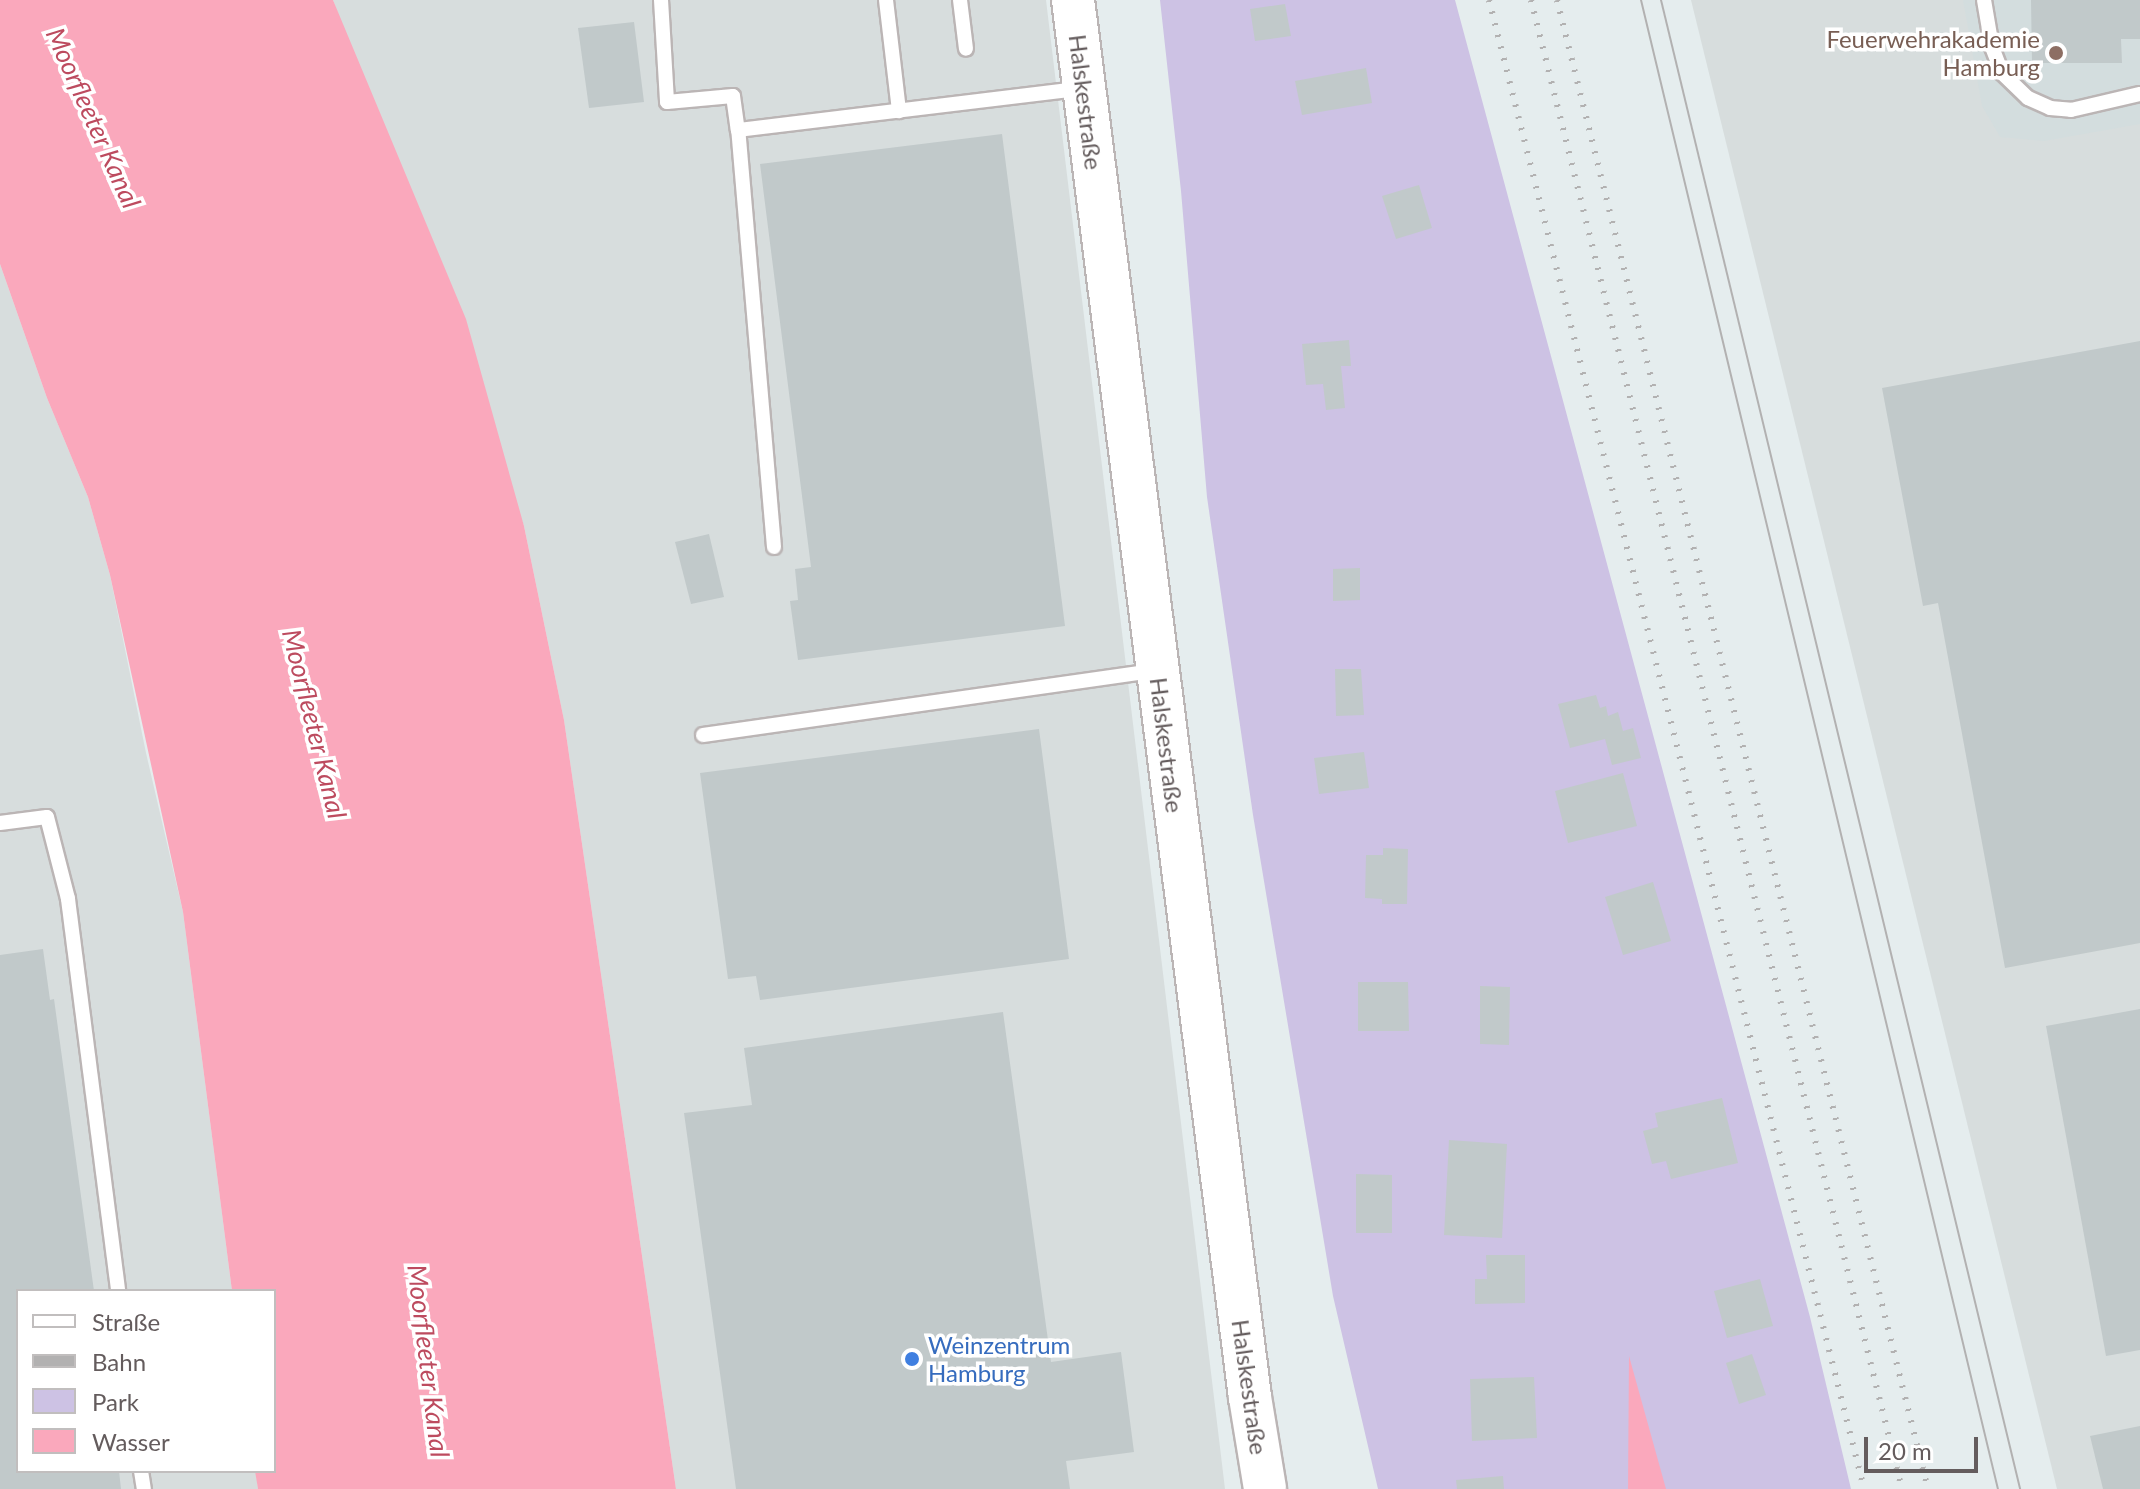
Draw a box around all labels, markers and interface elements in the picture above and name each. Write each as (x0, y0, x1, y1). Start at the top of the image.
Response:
water label: Moorfleeter Kanal (39, 23, 147, 213)
place label: Feuerwehrakademie Hamburg (1826, 25, 2040, 81)
street label: Halskestraße (1063, 33, 1109, 171)
marker: Feuerwehrakademie Hamburg (2047, 44, 2065, 62)
water label: Moorfleeter Kanal (275, 626, 353, 822)
street label: Halskestraße (1144, 676, 1190, 814)
water label: Moorfleeter Kanal (401, 1262, 455, 1460)
legend (16, 1289, 276, 1473)
text: Straße (92, 1307, 160, 1336)
street label: Halskestraße (1226, 1318, 1274, 1456)
place label: Weinzentrum Hamburg (928, 1331, 1070, 1387)
text: Bahn (92, 1347, 146, 1376)
marker: Weinzentrum Hamburg (903, 1350, 921, 1368)
text: Park (92, 1387, 139, 1416)
scale bar (1868, 1421, 1982, 1471)
text: Wasser (92, 1427, 170, 1456)
text: 20 m (1878, 1436, 1932, 1465)

